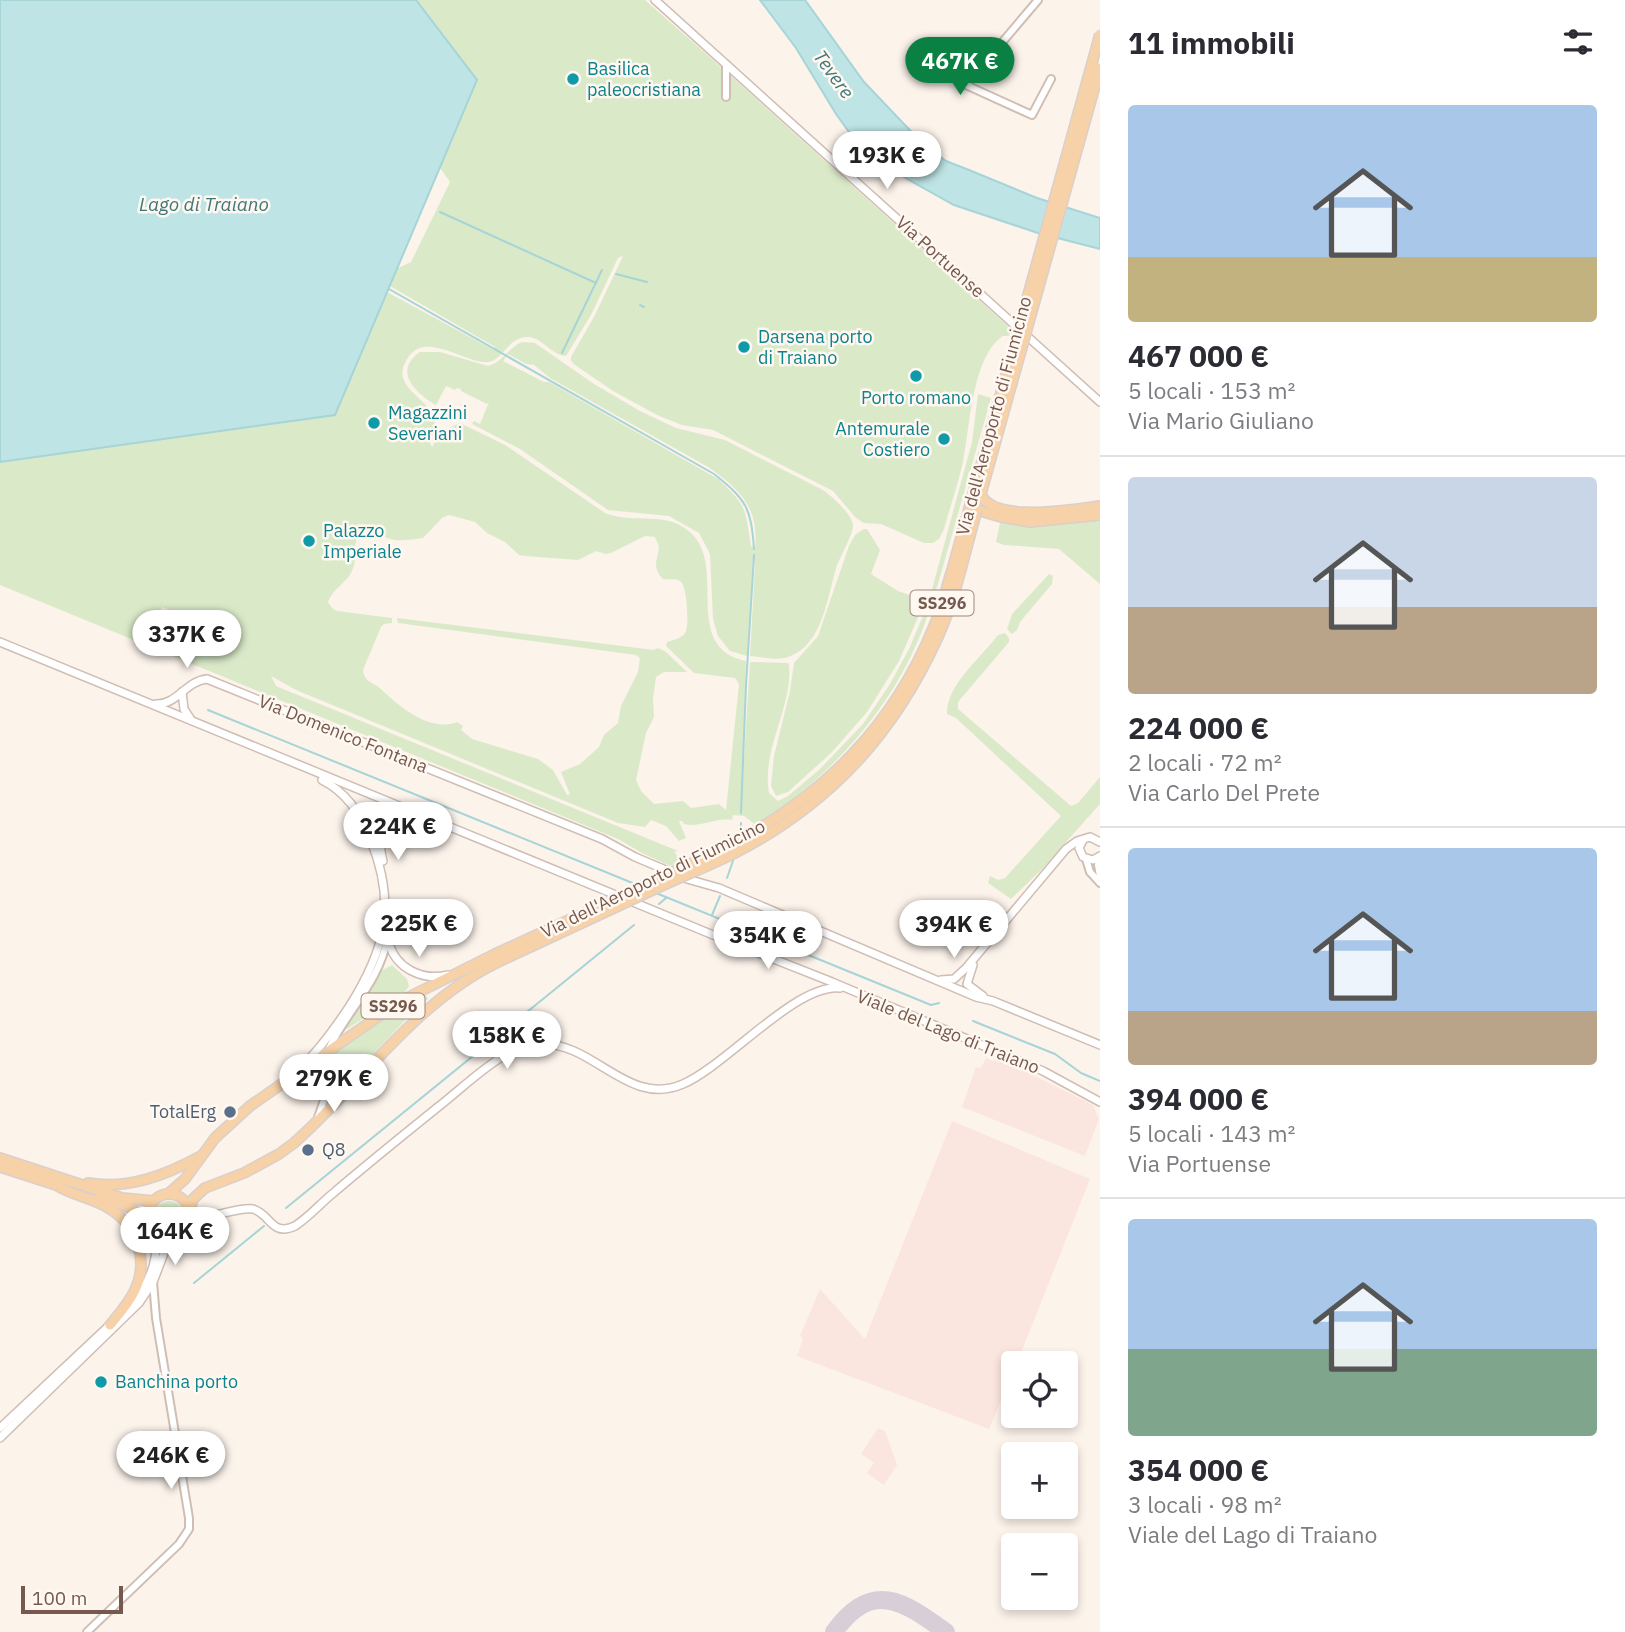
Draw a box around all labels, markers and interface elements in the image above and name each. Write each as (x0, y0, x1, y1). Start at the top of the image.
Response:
text: 11 immobili (1128, 23, 1295, 62)
icon: filters (1559, 23, 1597, 61)
pin: 467K € (903, 38, 1017, 97)
water label: Tevere (808, 45, 860, 103)
text: 467K € (921, 45, 999, 75)
place label: Basilica paleocristiana (587, 57, 701, 101)
marker: Basilica paleocristiana (565, 71, 581, 87)
pin: 193K € (830, 132, 944, 191)
text: 193K € (848, 139, 926, 169)
icon: home (1300, 150, 1426, 276)
water label: Lago di Traiano (139, 192, 269, 216)
street label: Via Portuense (891, 211, 990, 303)
street label: Via dell'Aeroporto di Fiumicino (950, 294, 1037, 538)
place label: Darsena porto di Traiano (758, 325, 873, 369)
text: 467 000 € (1128, 336, 1269, 375)
marker: Darsena porto di Traiano (736, 339, 752, 355)
marker: Porto romano (908, 368, 924, 384)
text: 5 locali · 153 m² (1128, 375, 1295, 405)
place label: Porto romano (861, 386, 971, 409)
place label: Magazzini Severiani (388, 401, 467, 445)
text: Via Mario Giuliano (1128, 405, 1314, 435)
marker: Magazzini Severiani (366, 415, 382, 431)
place label: Antemurale Costiero (835, 417, 930, 461)
marker: Antemurale Costiero (936, 431, 952, 447)
place label: Palazzo Imperiale (323, 519, 402, 563)
icon: home (1300, 522, 1426, 648)
marker: Palazzo Imperiale (301, 533, 317, 549)
road number: SS296 (911, 590, 974, 616)
pin: 337K € (130, 610, 244, 670)
text: 337K € (148, 618, 226, 648)
street label: Via Domenico Fontana (255, 689, 432, 778)
text: 224 000 € (1128, 708, 1269, 747)
text: 2 locali · 72 m² (1128, 747, 1282, 777)
text: Via Carlo Del Prete (1128, 777, 1320, 807)
pin: 224K € (341, 802, 455, 862)
text: 224K € (359, 810, 437, 840)
street label: Via dell'Aeroporto di Fiumicino (537, 814, 769, 943)
icon: home (1300, 893, 1426, 1019)
pin: 225K € (362, 900, 476, 959)
pin: 394K € (897, 900, 1011, 960)
text: 225K € (380, 907, 458, 937)
text: 394K € (915, 908, 993, 938)
pin: 354K € (711, 912, 825, 971)
text: 354K € (729, 919, 807, 949)
street label: Viale del Lago di Traiano (853, 984, 1043, 1079)
road number: SS296 (362, 994, 424, 1018)
pin: 158K € (450, 1012, 564, 1071)
text: 158K € (468, 1019, 546, 1049)
pin: 279K € (277, 1054, 391, 1114)
text: 279K € (295, 1062, 373, 1092)
text: 394 000 € (1128, 1079, 1269, 1118)
place label: TotalErg (150, 1100, 216, 1123)
marker: TotalErg (222, 1104, 238, 1120)
text: 5 locali · 143 m² (1128, 1118, 1295, 1148)
place label: Q8 (322, 1138, 346, 1161)
marker: Q8 (300, 1142, 316, 1158)
text: Via Portuense (1128, 1148, 1271, 1178)
pin: 164K € (118, 1208, 232, 1267)
text: 164K € (136, 1215, 214, 1245)
icon: home (1300, 1264, 1426, 1390)
map controls (1001, 1351, 1078, 1610)
button: locate (1001, 1351, 1078, 1428)
place label: Banchina porto (115, 1370, 238, 1393)
marker: Banchina porto (93, 1374, 109, 1390)
pin: 246K € (114, 1432, 228, 1491)
text: 246K € (132, 1439, 210, 1469)
button: + (1001, 1442, 1078, 1519)
text: 354 000 € (1128, 1450, 1269, 1489)
text: 3 locali · 98 m² (1128, 1489, 1282, 1519)
text: Viale del Lago di Traiano (1128, 1519, 1377, 1549)
button: − (1001, 1533, 1078, 1610)
scale bar (21, 1583, 122, 1615)
text: 100 m (32, 1586, 87, 1610)

